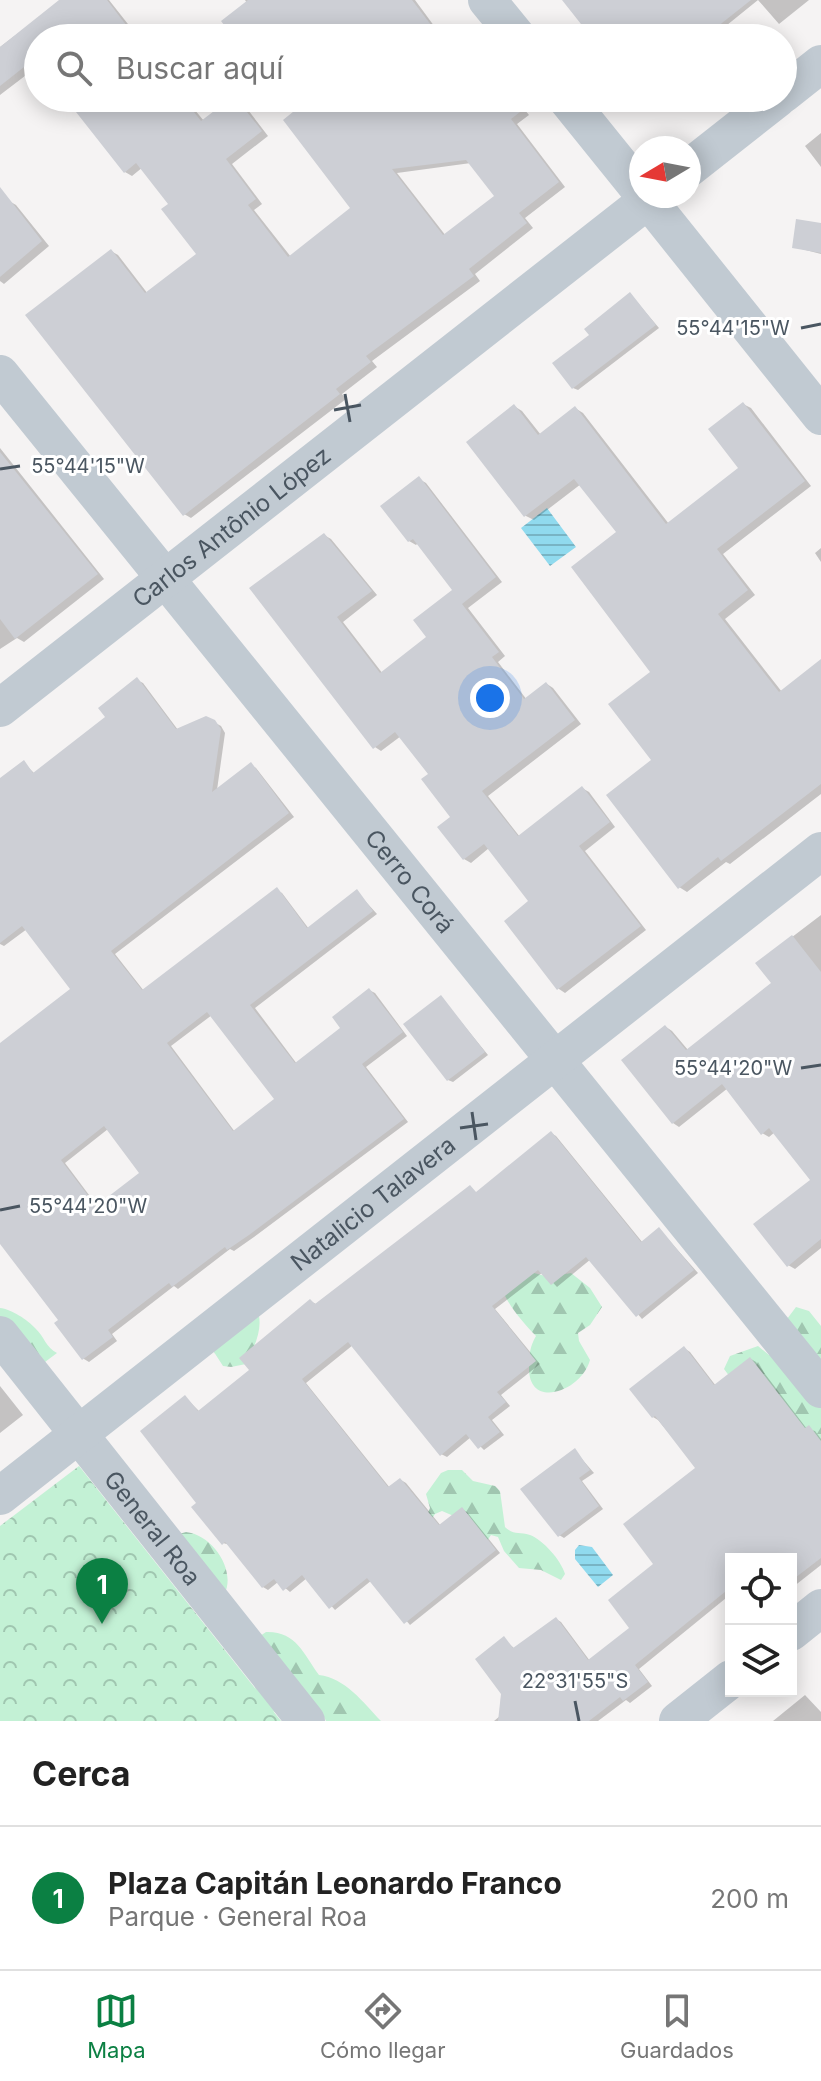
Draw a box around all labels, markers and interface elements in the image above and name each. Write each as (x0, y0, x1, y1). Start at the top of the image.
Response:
search box (24, 24, 797, 112)
icon: search (52, 46, 96, 90)
text: Buscar aquí (116, 50, 283, 86)
north arrow (629, 136, 701, 208)
text: 55°44'15"W (676, 316, 790, 340)
street label: Carlos Antônio López (127, 440, 336, 613)
text: 55°44'15"W (31, 454, 145, 478)
your location (470, 678, 510, 718)
street label: Cerro Corá (359, 823, 461, 939)
text: 55°44'20"W (674, 1056, 792, 1080)
street label: Natalicio Talavera (285, 1130, 461, 1277)
text: 55°44'20"W (29, 1194, 147, 1218)
street label: General Roa (98, 1465, 207, 1591)
map controls (725, 1553, 797, 1697)
button: locate (725, 1553, 797, 1625)
pin: 1 (76, 1558, 128, 1624)
button: layers (725, 1625, 797, 1697)
text: 22°31'55"S (522, 1669, 628, 1693)
text: Cerca (32, 1753, 131, 1794)
text: Plaza Capitán Leonardo Franco (108, 1865, 562, 1901)
text: 1 (52, 1883, 64, 1914)
text: 200 m (710, 1883, 789, 1914)
text: Parque · General Roa (108, 1901, 367, 1932)
tab: Mapa (87, 1989, 146, 2063)
tab: Cómo llegar (320, 1989, 446, 2063)
tab: Guardados (620, 1989, 734, 2063)

